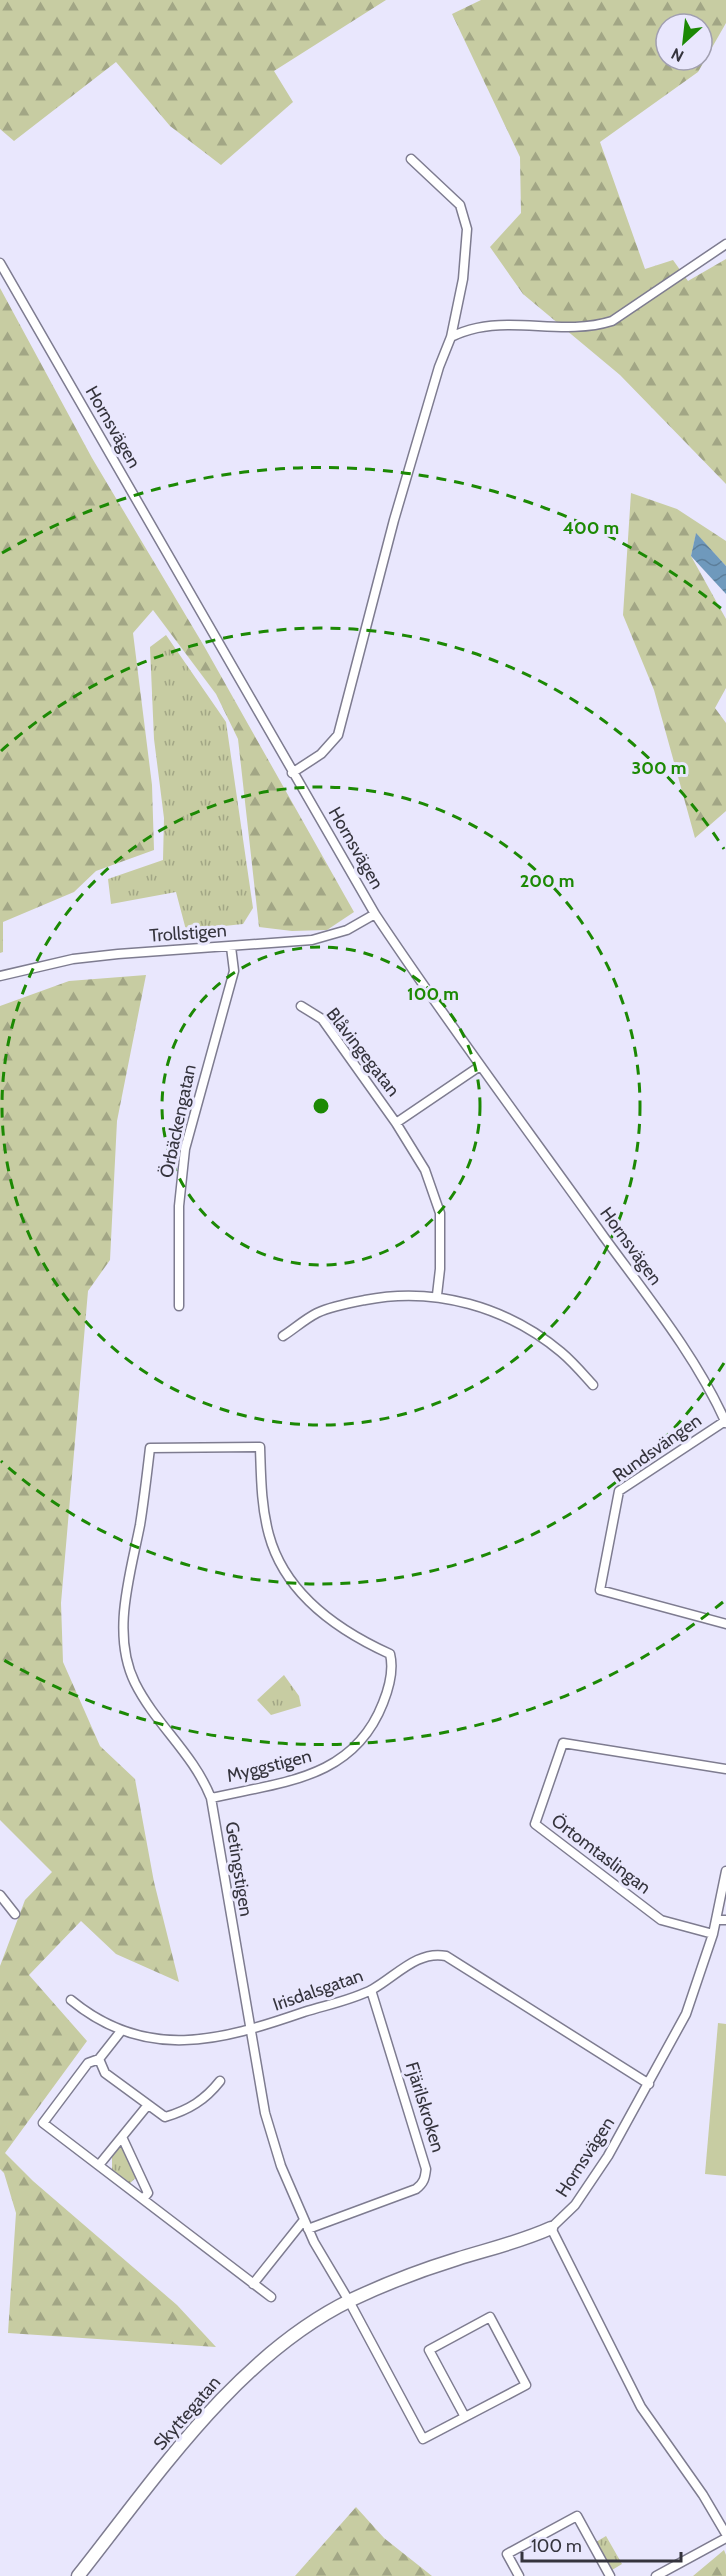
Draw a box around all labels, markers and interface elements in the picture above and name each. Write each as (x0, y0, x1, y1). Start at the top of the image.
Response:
north arrow (654, 12, 714, 72)
text: N (668, 44, 687, 66)
street label: Hornsvägen (81, 382, 145, 472)
text: 400 m (563, 517, 619, 539)
text: 300 m (632, 757, 686, 779)
street label: Hornsvägen (324, 803, 388, 893)
text: 200 m (520, 870, 574, 892)
street label: Trollstigen (149, 919, 227, 947)
text: 100 m (407, 983, 459, 1005)
street label: Blåvingegatan (322, 1003, 404, 1101)
street label: Örbäckengatan (155, 1062, 201, 1180)
centre of rings (311, 1096, 331, 1116)
street label: Hornsvägen (595, 1203, 667, 1289)
street label: Rundsvängen (608, 1409, 706, 1487)
street label: Myggstigen (224, 1745, 314, 1787)
street label: Örtomtaslingan (547, 1809, 655, 1899)
street label: Getingstigen (221, 1820, 257, 1918)
street label: Irisdalsgatan (270, 1964, 366, 2016)
street label: Fjärilskroken (401, 2059, 449, 2155)
street label: Hornsvägen (551, 2113, 619, 2201)
street label: Skyttegatan (149, 2371, 225, 2455)
scale bar (522, 2525, 681, 2563)
text: 100 m (531, 2535, 582, 2557)

